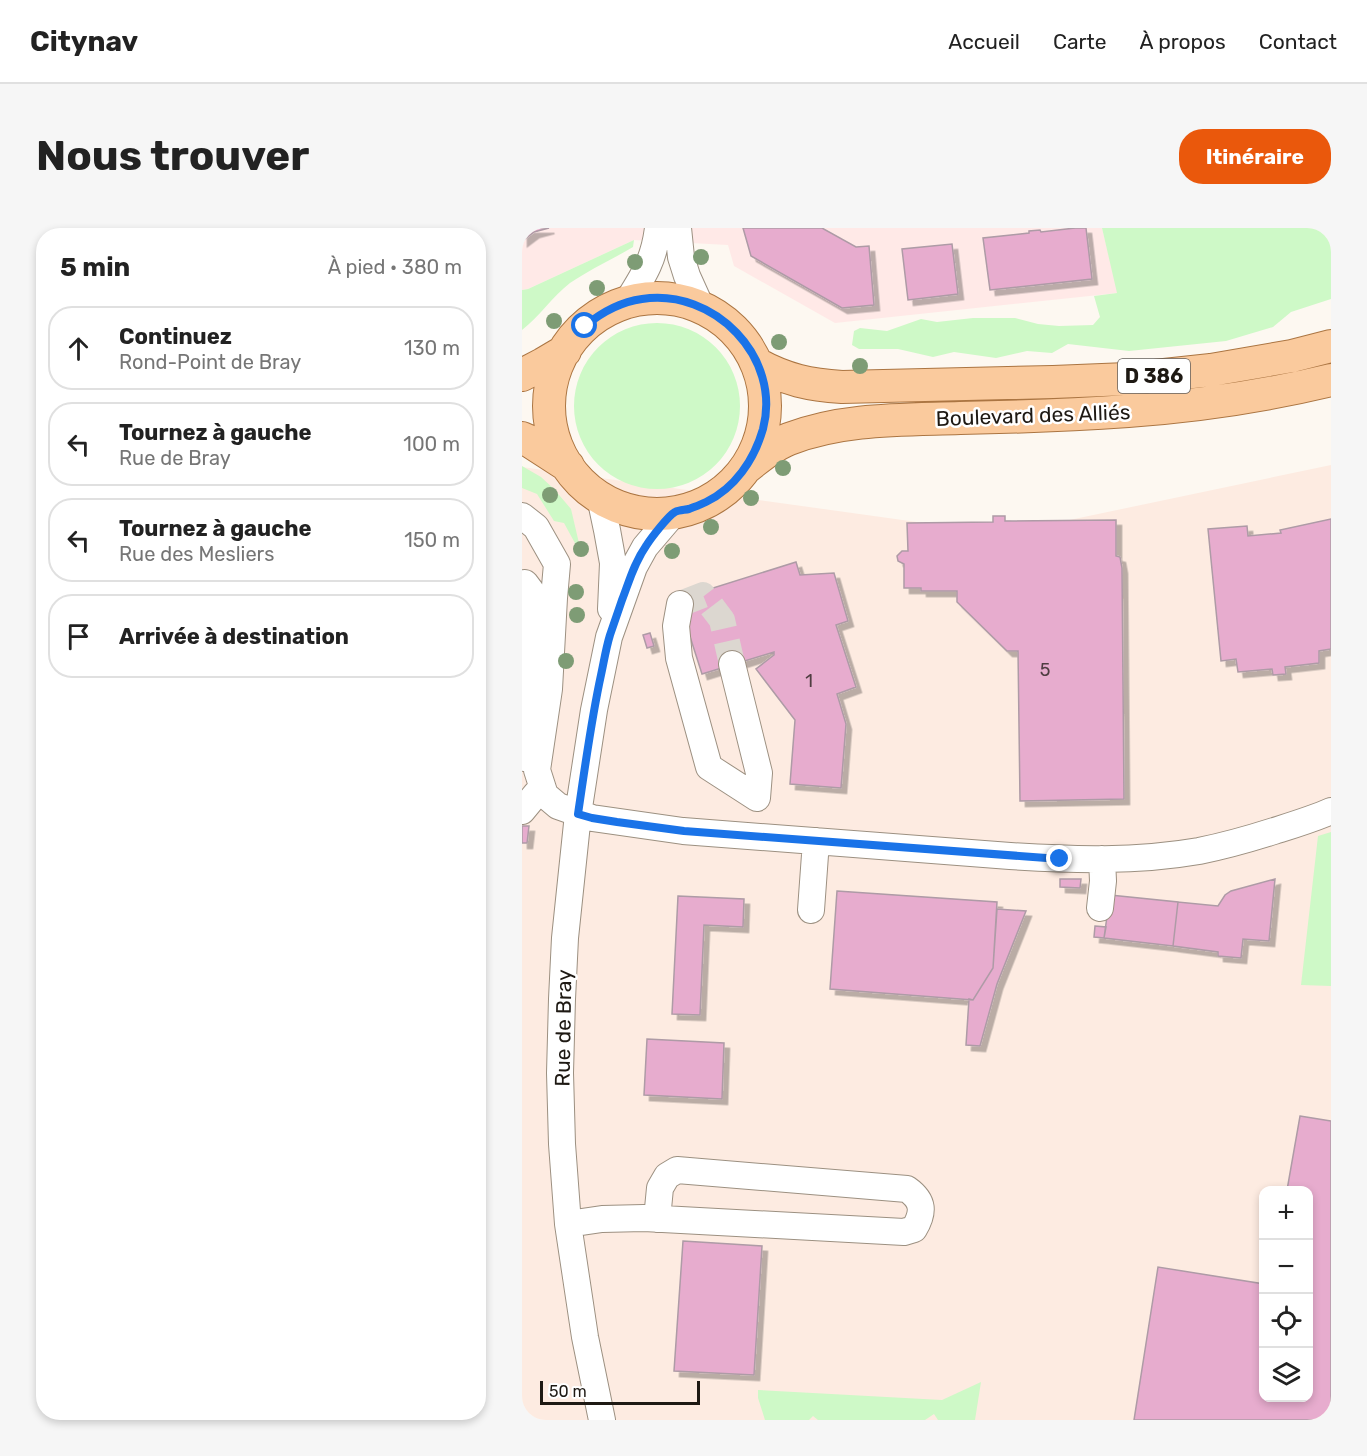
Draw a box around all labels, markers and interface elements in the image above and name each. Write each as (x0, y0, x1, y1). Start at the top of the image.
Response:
text: Citynav (30, 25, 138, 58)
text: Accueil (948, 29, 1020, 54)
text: Carte (1053, 29, 1106, 54)
text: À propos (1139, 29, 1226, 54)
text: Contact (1259, 29, 1337, 54)
button: Itinéraire (1179, 129, 1331, 184)
text: Nous trouver (36, 131, 309, 181)
text: 5 min (60, 252, 130, 283)
text: À pied · 380 m (328, 255, 462, 279)
route start (571, 312, 597, 338)
text: Continuez (119, 323, 232, 350)
icon: ahead (62, 332, 95, 365)
text: 130 m (404, 336, 460, 360)
text: Rond-Point de Bray (119, 350, 301, 374)
road number: D 386 (1118, 359, 1190, 393)
street label: Boulevard des Alliés (935, 399, 1131, 431)
text: Tournez à gauche (119, 419, 312, 446)
icon: left (62, 428, 95, 461)
text: 100 m (403, 432, 460, 456)
text: Rue de Bray (119, 446, 231, 470)
text: Tournez à gauche (119, 515, 312, 542)
icon: left (62, 524, 95, 557)
text: 150 m (404, 528, 460, 552)
text: Rue des Mesliers (119, 542, 274, 566)
icon: arrive (62, 620, 95, 653)
text: Arrivée à destination (119, 623, 349, 650)
house number: 5 (1040, 659, 1050, 681)
house number: 1 (805, 670, 813, 692)
route end (1046, 845, 1072, 871)
street label: Rue de Bray (549, 969, 577, 1087)
map controls (1259, 1186, 1313, 1402)
button: + (1259, 1186, 1313, 1240)
button: − (1259, 1240, 1313, 1294)
button: locate (1259, 1294, 1313, 1348)
button: layers (1259, 1348, 1313, 1402)
scale bar (540, 1378, 700, 1406)
text: 50 m (549, 1382, 587, 1401)

